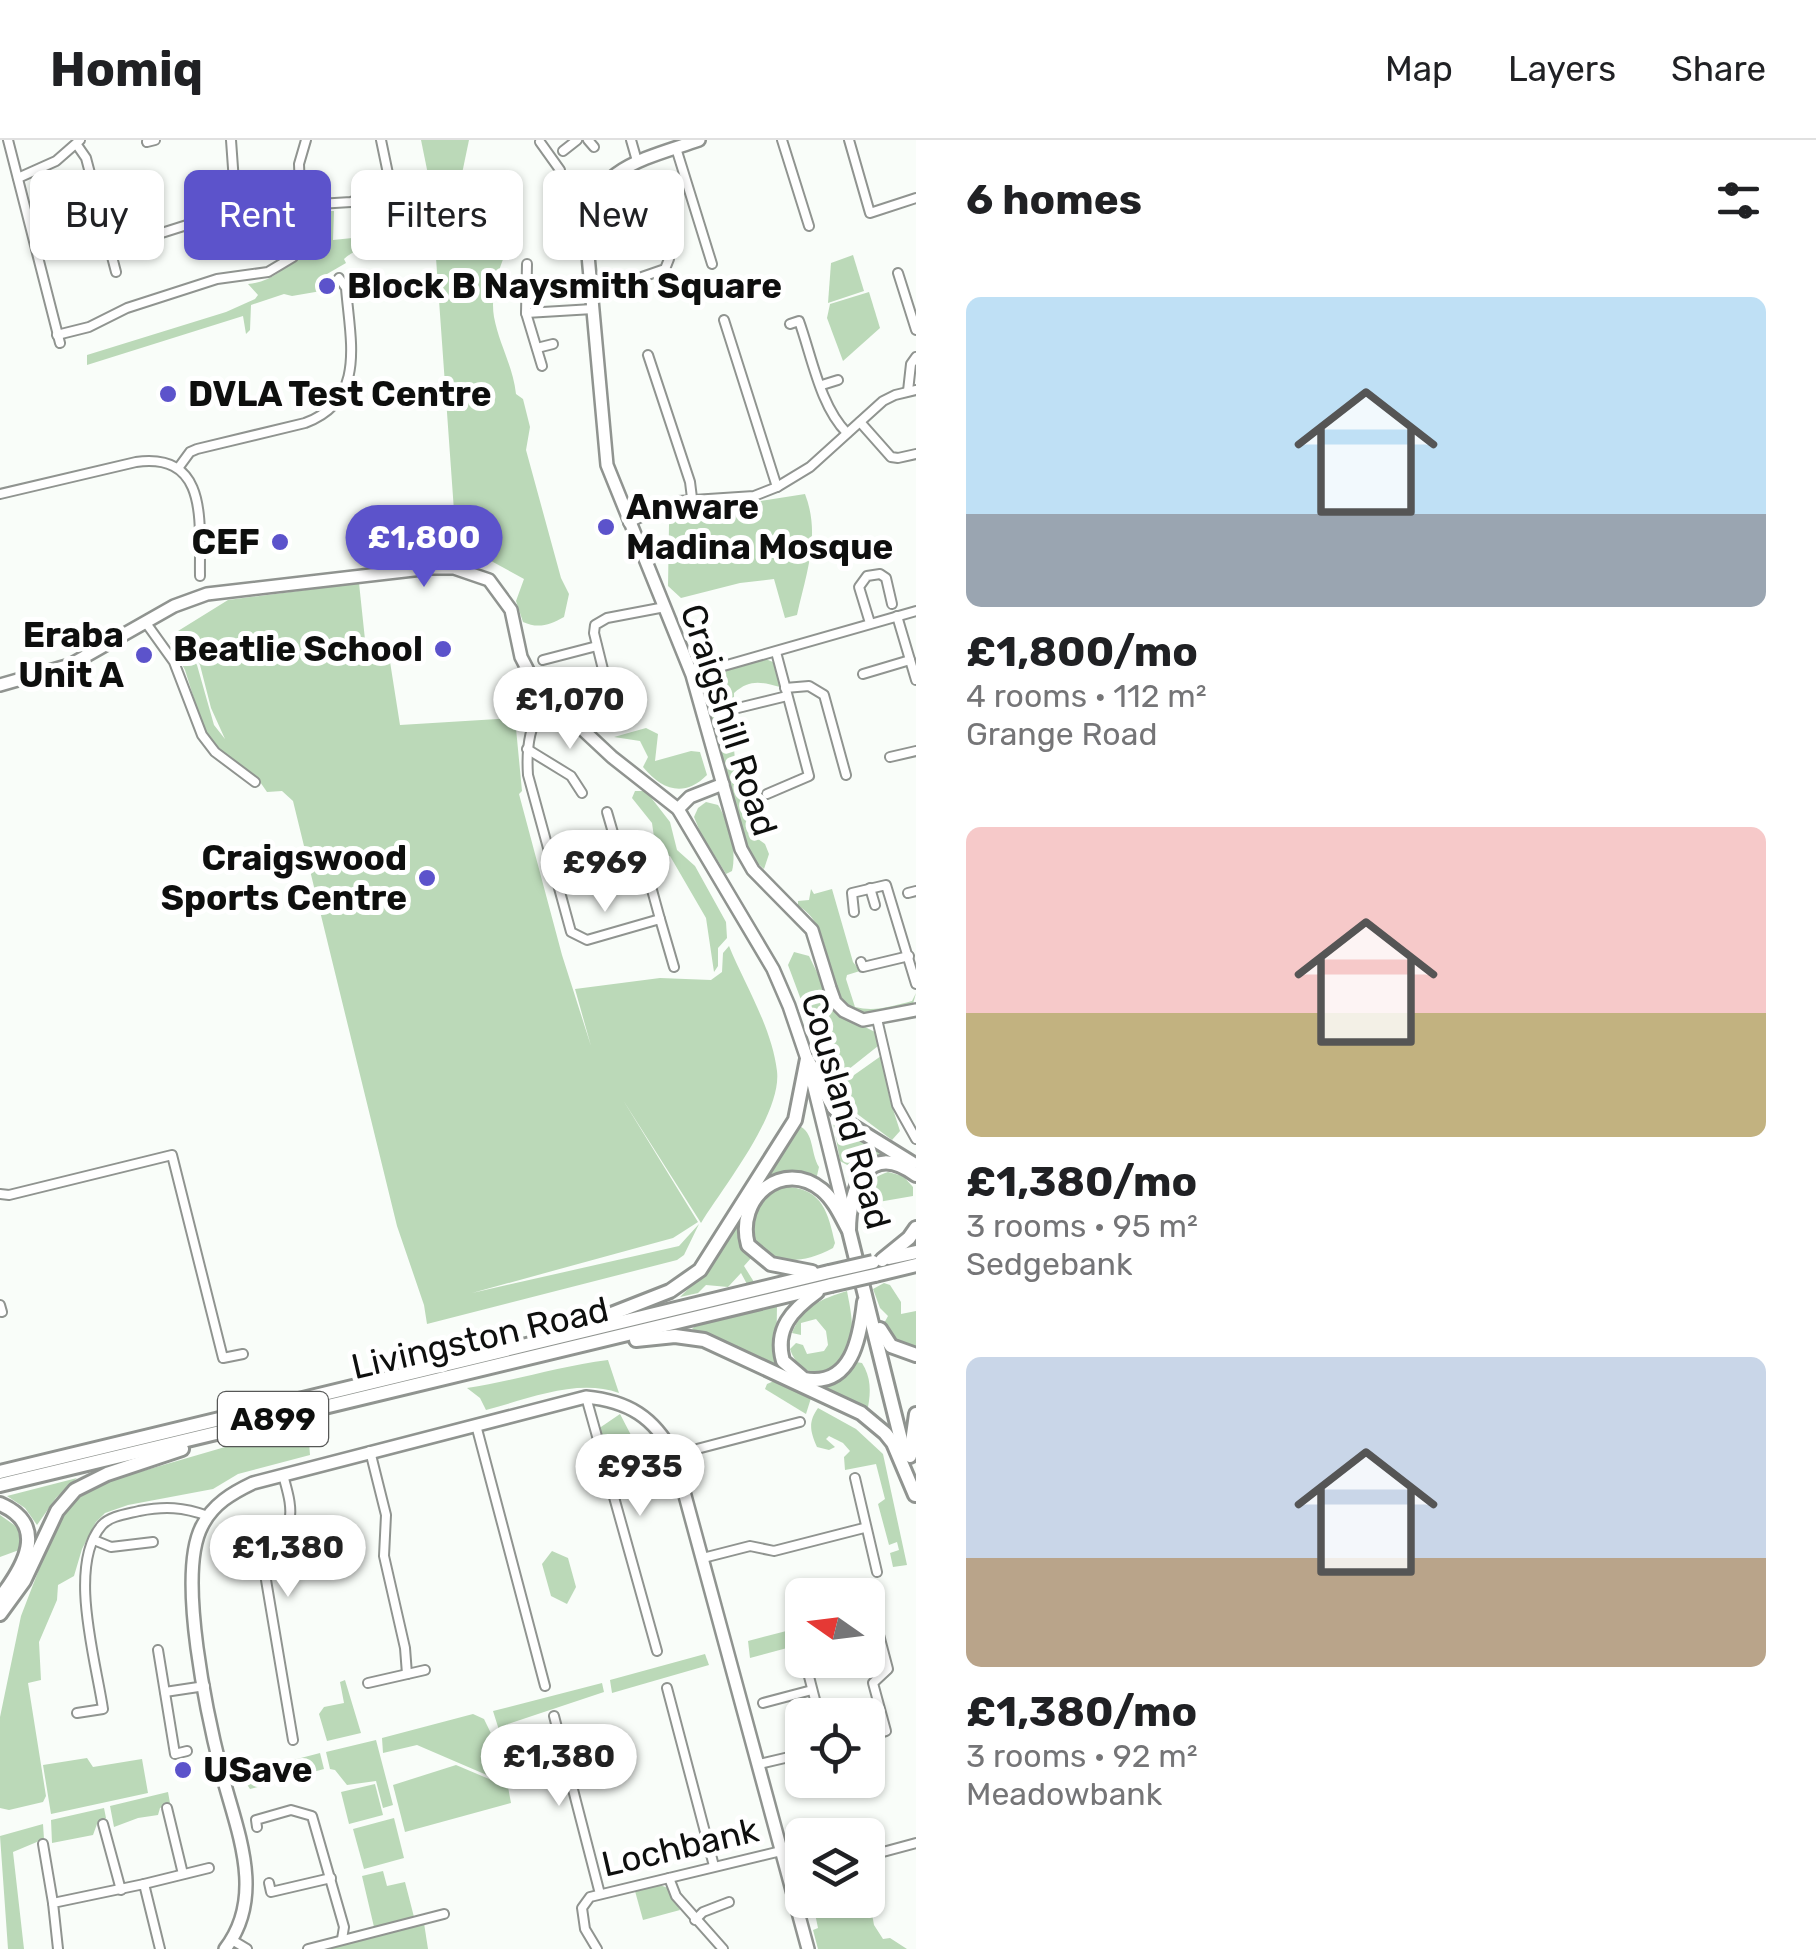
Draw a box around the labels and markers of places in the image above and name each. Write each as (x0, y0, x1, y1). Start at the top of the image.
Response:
place label: Block B Naysmith Square (347, 265, 782, 307)
marker: Block B Naysmith Square (316, 275, 338, 297)
place label: DVLA Test Centre (188, 373, 492, 415)
marker: DVLA Test Centre (157, 383, 179, 405)
place label: Anware Madina Mosque (626, 486, 893, 568)
pin: £1,800 (343, 505, 505, 590)
marker: Anware Madina Mosque (595, 516, 617, 538)
place label: CEF (191, 521, 260, 563)
marker: CEF (269, 531, 291, 553)
place label: Eraba Unit A (18, 614, 124, 696)
place label: Beatlie School (173, 628, 423, 670)
marker: Beatlie School (432, 638, 454, 660)
marker: Eraba Unit A (133, 644, 155, 666)
pin: £1,070 (489, 667, 651, 752)
pin: £969 (546, 830, 664, 915)
place label: Craigswood Sports Centre (161, 837, 407, 919)
marker: Craigswood Sports Centre (416, 867, 438, 889)
pin: £935 (581, 1434, 699, 1519)
pin: £1,380 (207, 1515, 369, 1600)
pin: £1,380 (478, 1724, 640, 1809)
place label: USave (203, 1749, 313, 1791)
marker: USave (172, 1759, 194, 1781)

